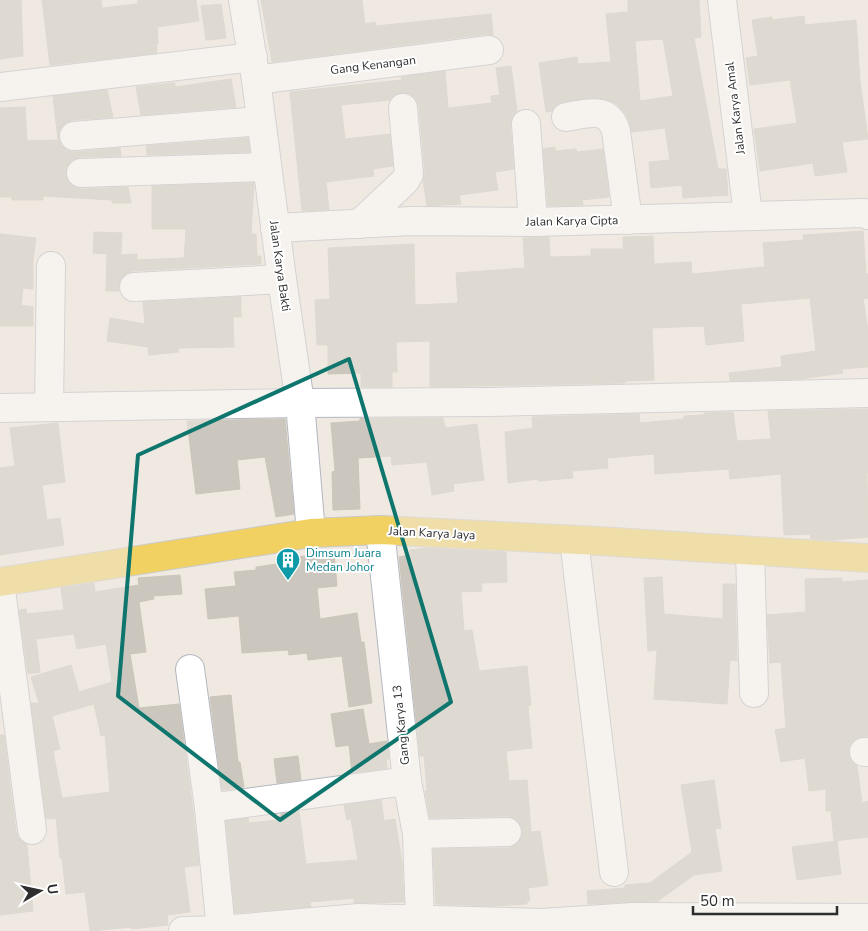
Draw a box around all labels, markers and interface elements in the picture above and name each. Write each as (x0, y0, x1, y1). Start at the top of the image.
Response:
street label: Gang Kenangan (329, 52, 417, 78)
street label: Jalan Karya Amal (721, 60, 749, 156)
street label: Jalan Karya Cipta (525, 212, 618, 230)
street label: Jalan Karya Bakti (266, 219, 294, 312)
street label: Jalan Karya Jaya (387, 523, 476, 543)
place label: Dimsum Juara Medan Johor (306, 545, 381, 575)
building icon: Dimsum Juara Medan Johor (275, 547, 301, 581)
street label: Gang Karya 13 (389, 684, 413, 766)
north arrow (15, 866, 65, 916)
text: U (42, 882, 63, 896)
scale bar (693, 884, 837, 916)
text: 50 m (700, 891, 735, 911)

